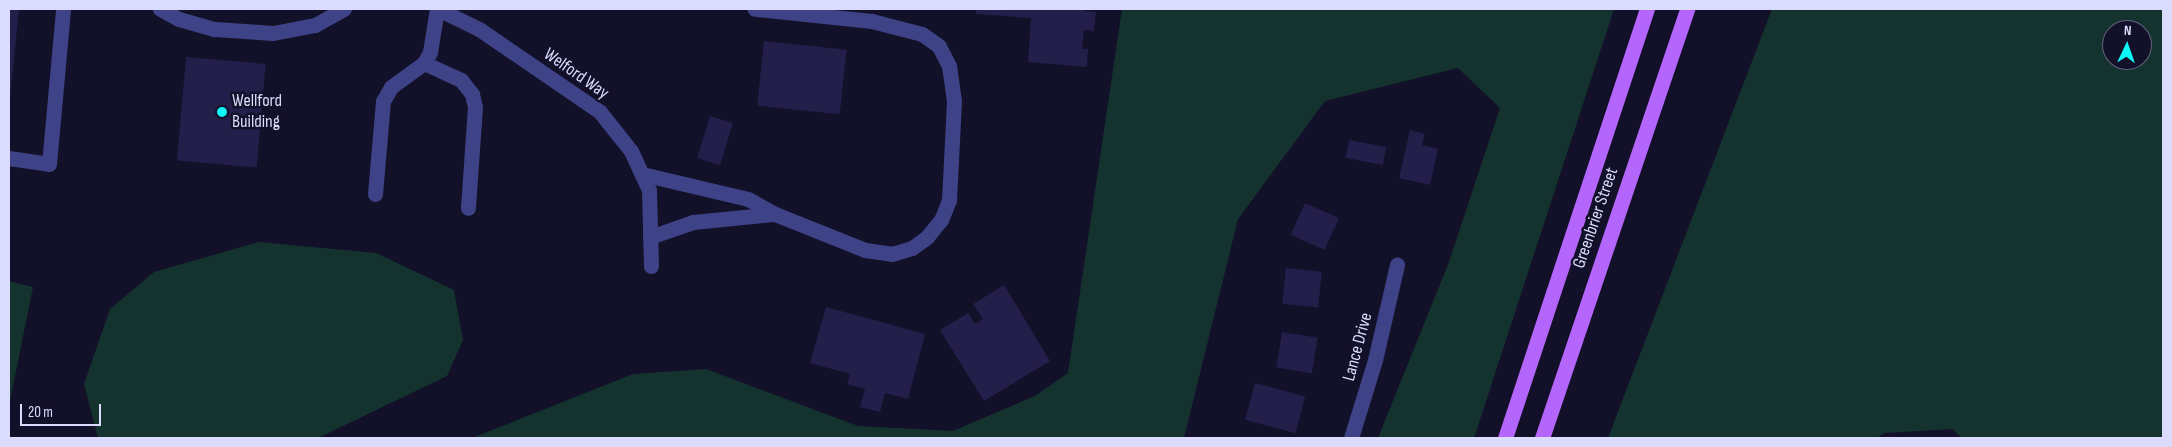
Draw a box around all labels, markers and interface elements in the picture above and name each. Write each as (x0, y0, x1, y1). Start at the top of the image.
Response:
north arrow (2102, 20, 2152, 70)
text: N (2124, 22, 2132, 39)
street label: Welford Way (539, 44, 613, 104)
place label: Wellford Building (232, 91, 282, 134)
marker: Wellford Building (216, 106, 228, 118)
street label: Greenbrier Street (1569, 165, 1623, 271)
street label: Lance Drive (1339, 310, 1377, 384)
scale bar (22, 394, 104, 426)
text: 20 m (28, 403, 53, 422)

